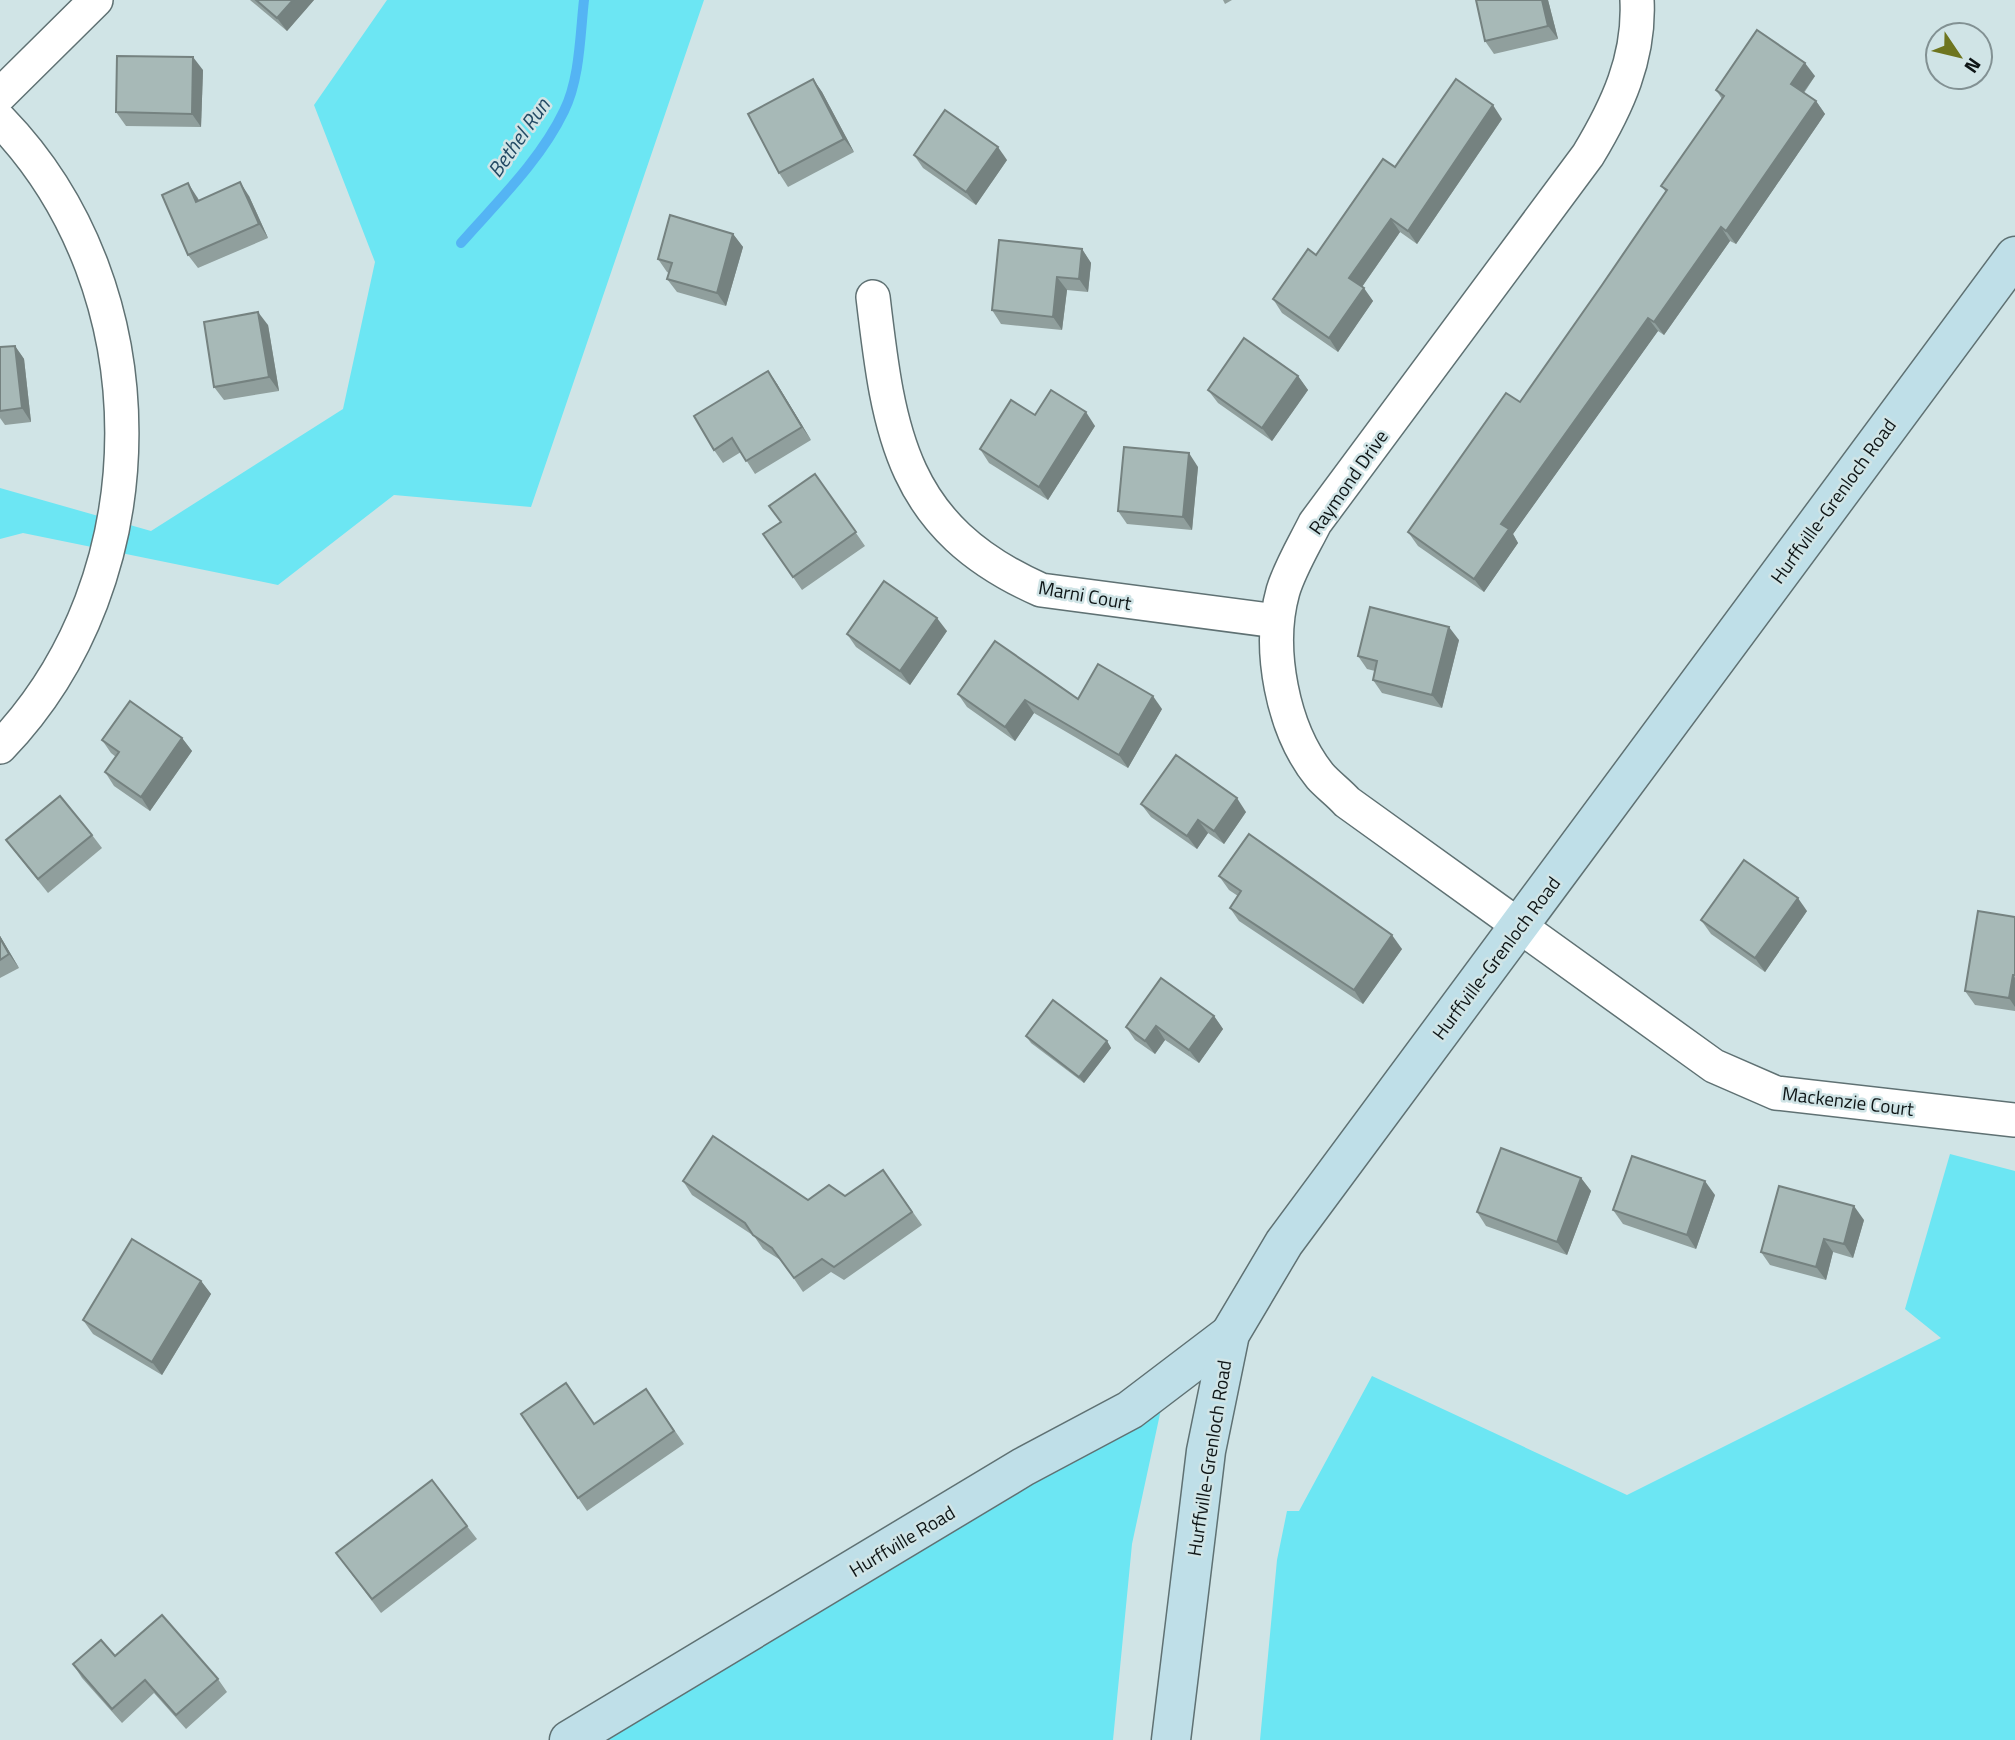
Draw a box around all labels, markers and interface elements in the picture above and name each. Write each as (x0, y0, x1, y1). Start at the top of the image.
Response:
north arrow (1924, 21, 1994, 91)
text: N (1958, 52, 1989, 80)
water label: Bethel Run (479, 91, 558, 184)
street label: Hurffville-Grenloch Road (1763, 412, 1903, 589)
street label: Raymond Drive (1301, 423, 1395, 540)
street label: Marni Court (1036, 572, 1134, 617)
street label: Hurffville-Grenloch Road (1424, 870, 1567, 1046)
street label: Mackenzie Court (1781, 1078, 1916, 1123)
street label: Hurffville-Grenloch Road (1179, 1358, 1238, 1558)
street label: Hurffville Road (843, 1497, 960, 1584)

